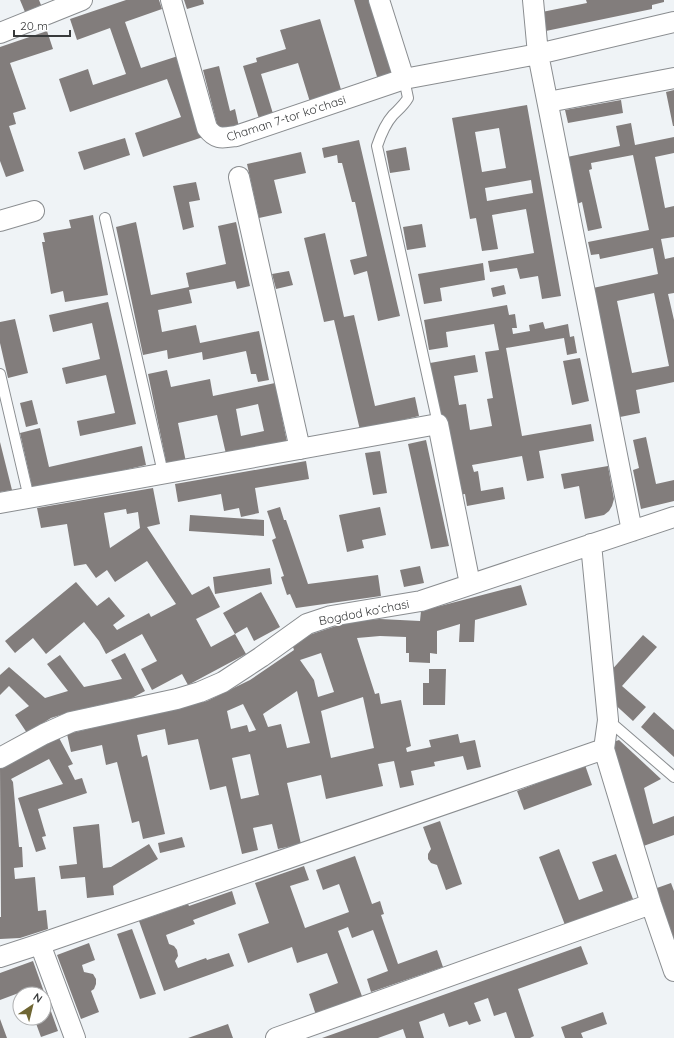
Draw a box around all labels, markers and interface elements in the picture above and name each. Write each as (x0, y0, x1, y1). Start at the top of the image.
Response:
scale bar (14, 12, 70, 38)
text: 20 m (20, 18, 48, 33)
street label: Chaman 7-tor koʻchasi (224, 92, 348, 144)
street label: Bogdod koʻchasi (318, 596, 410, 628)
north arrow (12, 986, 52, 1026)
text: N (30, 990, 45, 1006)

